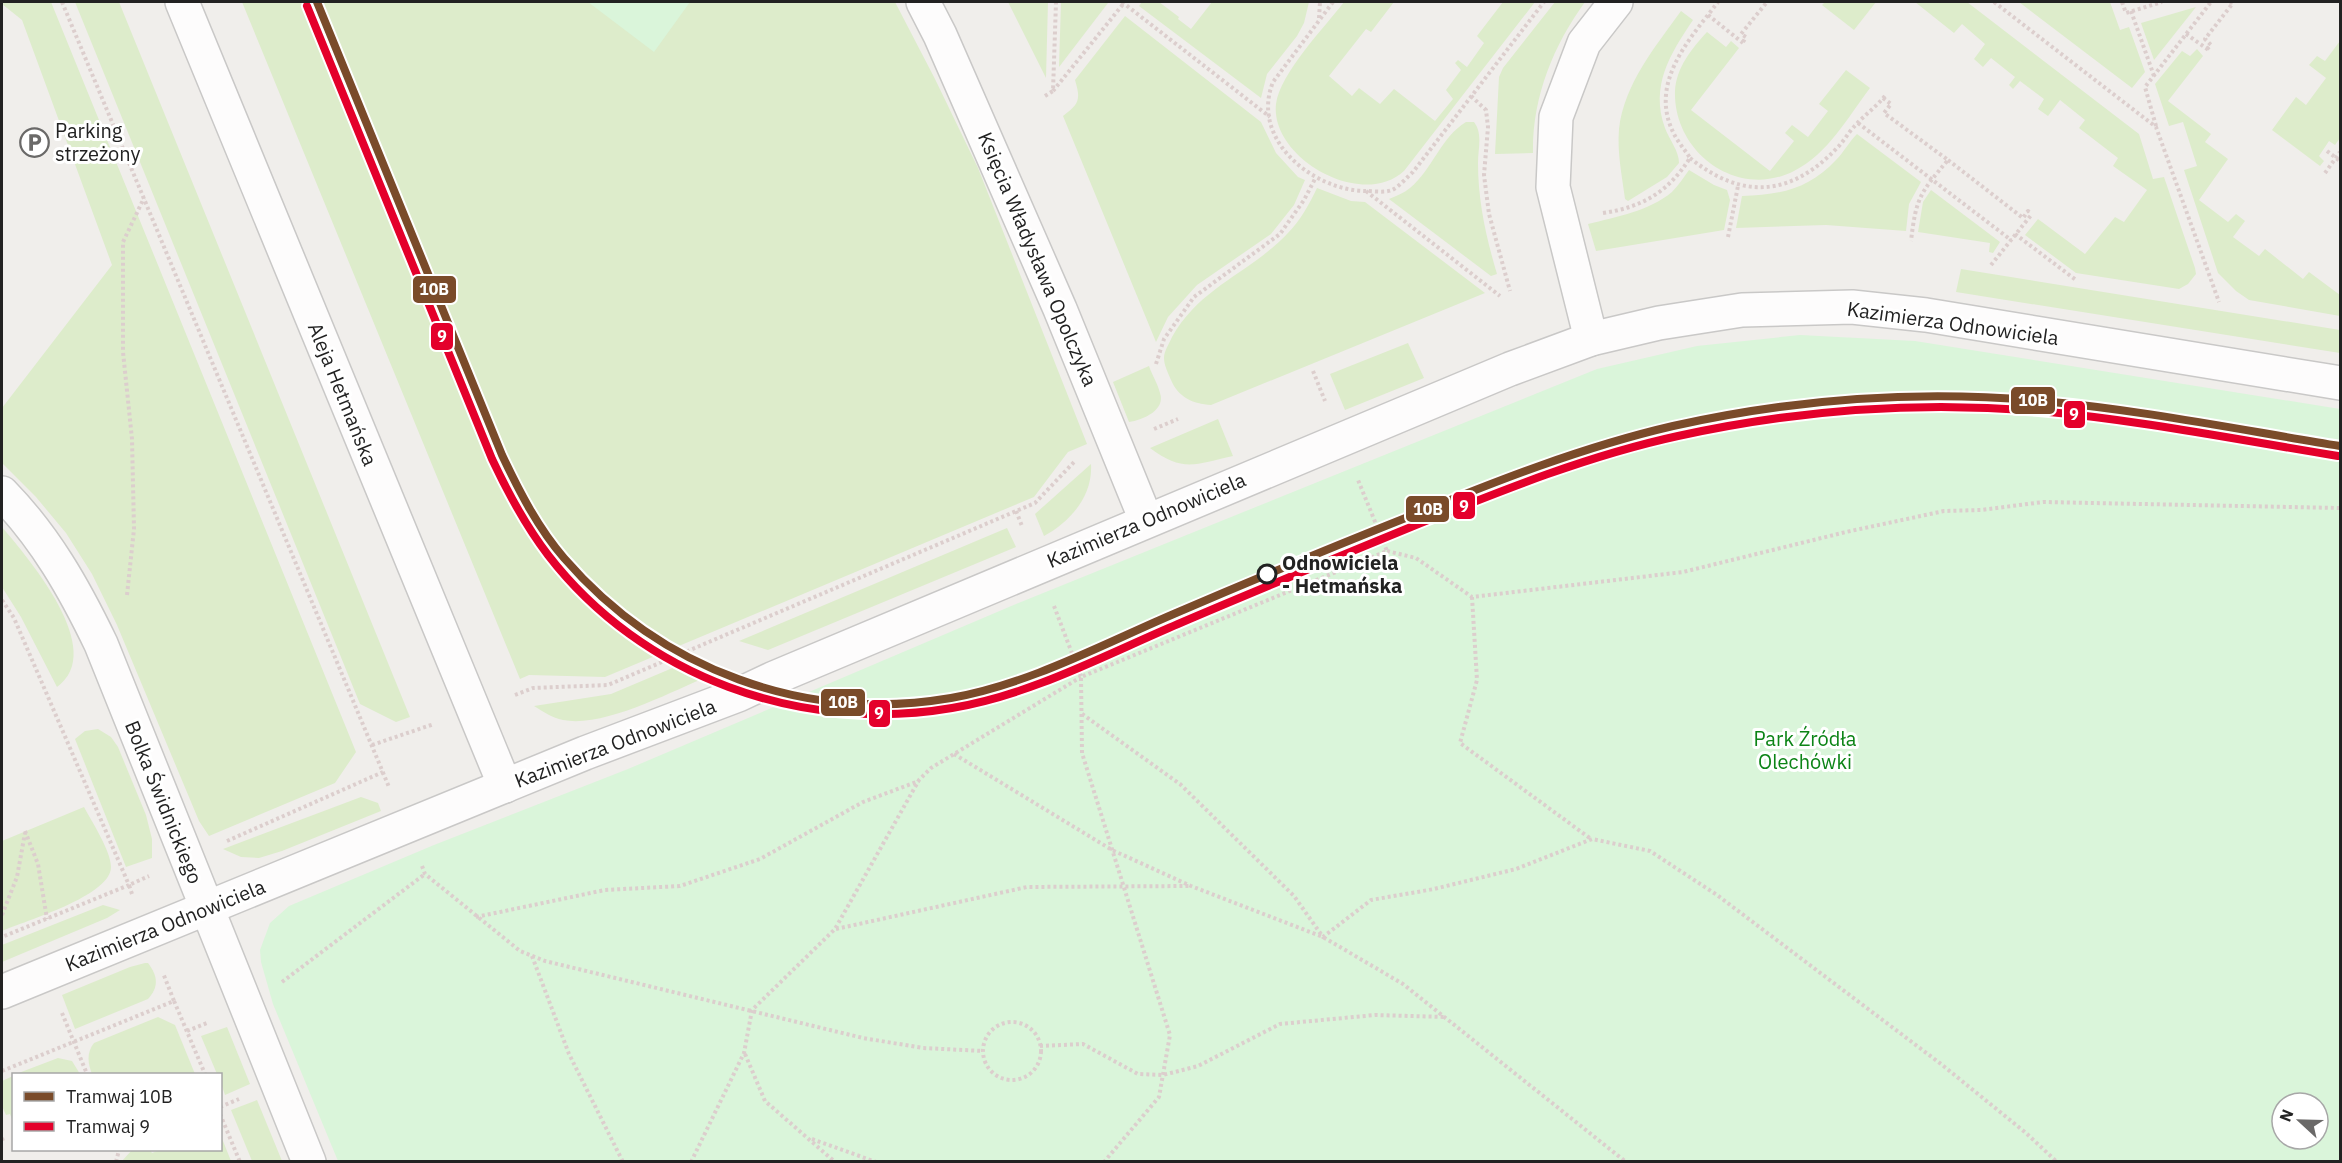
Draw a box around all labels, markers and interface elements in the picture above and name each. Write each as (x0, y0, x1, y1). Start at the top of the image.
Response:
place label: Parking strzeżony (55, 117, 140, 167)
parking icon: Parking strzeżony (18, 126, 50, 158)
street label: Księcia Władysława Opolczyka (972, 128, 1104, 391)
line badge: 10B (412, 275, 457, 304)
text: 10B (419, 279, 449, 299)
street label: Kazimierza Odnowiciela (1845, 295, 2061, 351)
street label: Aleja Hetmańska (302, 318, 384, 470)
line badge: 9 (430, 322, 454, 351)
text: 9 (437, 326, 447, 346)
line badge: 10B (2010, 386, 2056, 415)
text: 10B (2018, 390, 2048, 410)
line badge: 9 (2063, 400, 2086, 429)
text: 9 (2069, 404, 2079, 424)
street label: Kazimierza Odnowiciela (1042, 466, 1250, 574)
line badge: 9 (1452, 491, 1476, 520)
line badge: 10B (1405, 495, 1450, 523)
text: 9 (1459, 496, 1469, 516)
text: 10B (1413, 499, 1443, 519)
place label: Odnowiciela - Hetmańska (1282, 549, 1402, 599)
marker: Odnowiciela - Hetmańska (1257, 564, 1277, 584)
line badge: 10B (820, 688, 866, 717)
street label: Kazimierza Odnowiciela (510, 692, 720, 794)
text: 10B (828, 692, 858, 712)
line badge: 9 (868, 699, 891, 728)
text: 9 (874, 703, 884, 723)
street label: Bolka Świdnickiego (119, 716, 209, 888)
park label: Park Źródła Olechówki (1753, 725, 1857, 775)
street label: Kazimierza Odnowiciela (61, 872, 269, 978)
legend (12, 1073, 222, 1151)
text: Tramwaj 10B (66, 1085, 173, 1108)
north arrow (2270, 1091, 2330, 1151)
text: N (2275, 1106, 2298, 1125)
text: Tramwaj 9 (66, 1115, 150, 1138)

